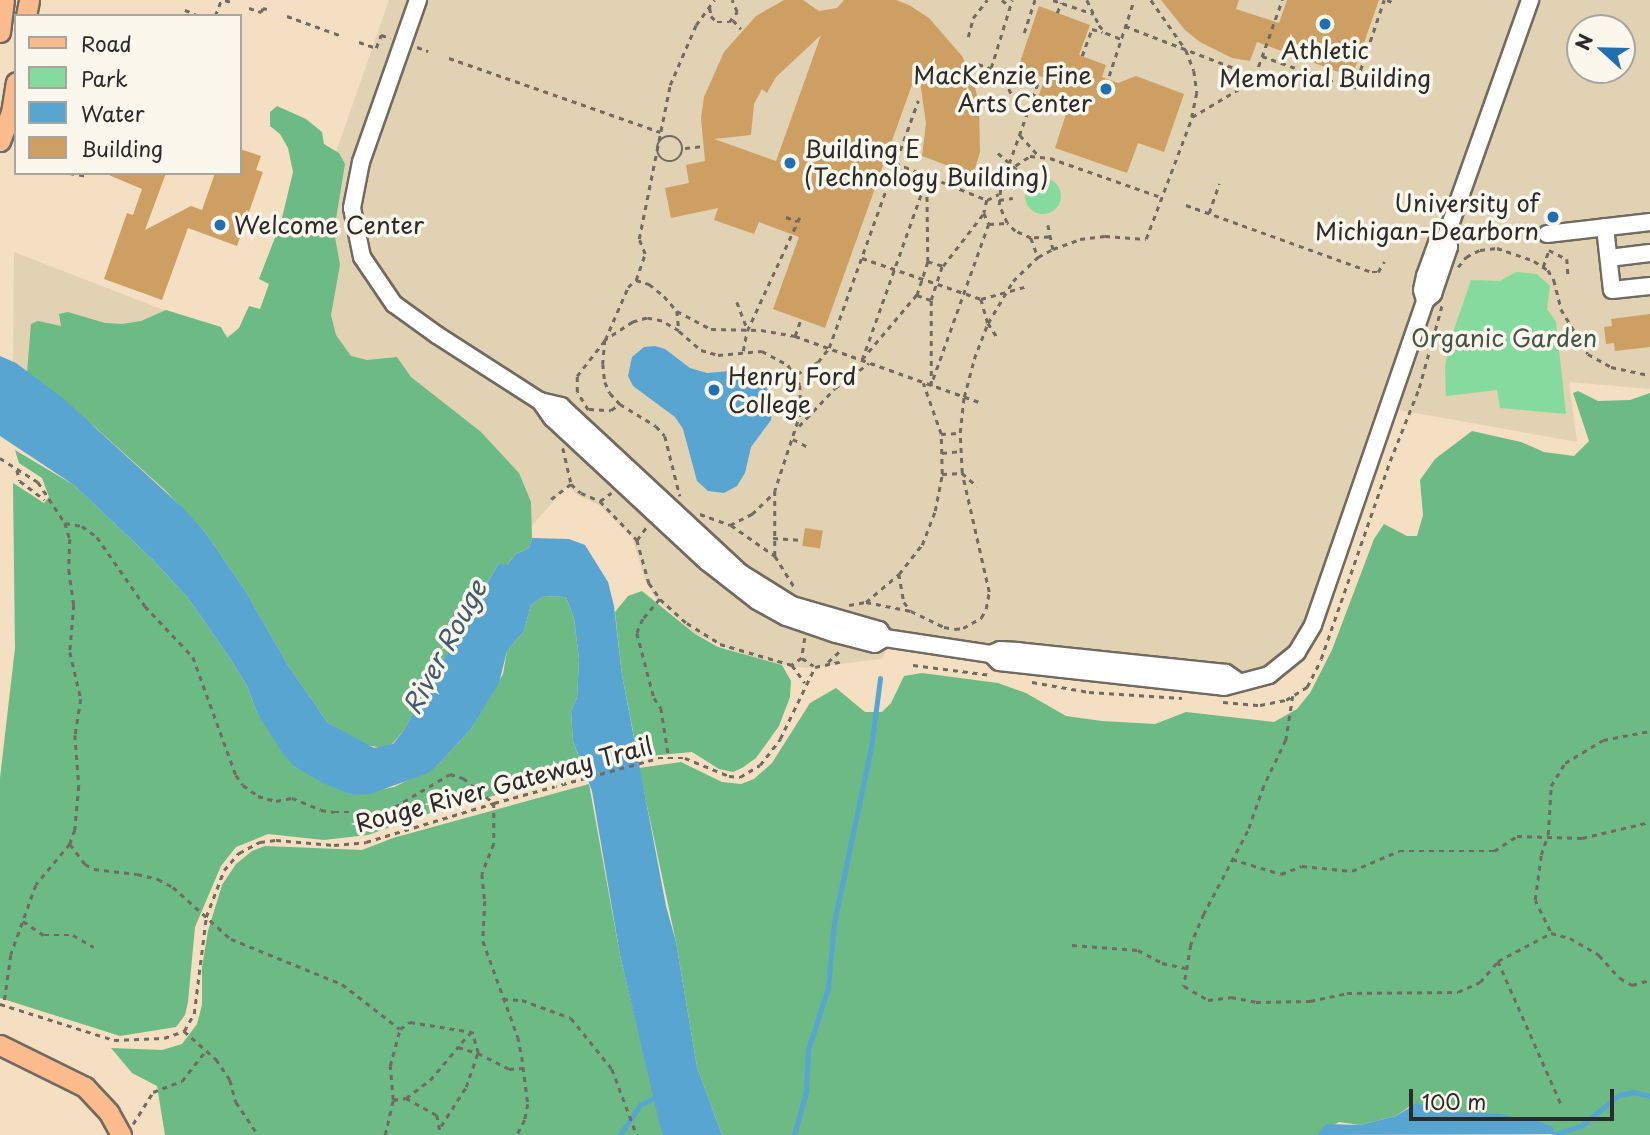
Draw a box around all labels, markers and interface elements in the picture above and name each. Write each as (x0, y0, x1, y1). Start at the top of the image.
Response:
legend (14, 14, 242, 175)
north arrow (1566, 14, 1636, 84)
marker: Athletic Memorial Building (1317, 16, 1333, 32)
text: Road (81, 27, 132, 59)
text: N (1568, 30, 1599, 54)
place label: Athletic Memorial Building (1219, 36, 1431, 92)
place label: MacKenzie Fine Arts Center (912, 61, 1092, 117)
text: Park (81, 62, 128, 94)
marker: MacKenzie Fine Arts Center (1098, 81, 1114, 97)
text: Water (81, 97, 144, 129)
text: Building (81, 132, 163, 164)
place label: Building E (Technology Building) (804, 135, 1049, 191)
marker: Building E (Technology Building) (782, 155, 798, 171)
place label: University of Michigan-Dearborn (1315, 189, 1539, 245)
marker: University of Michigan-Dearborn (1545, 209, 1561, 225)
place label: Welcome Center (234, 211, 425, 239)
marker: Welcome Center (212, 217, 228, 233)
park label: Organic Garden (1411, 324, 1597, 352)
place label: Henry Ford College (728, 362, 857, 418)
marker: Henry Ford College (706, 382, 722, 398)
water label: River Rouge (396, 574, 492, 720)
street label: Rouge River Gateway Trail (351, 730, 657, 838)
scale bar (1412, 1076, 1617, 1120)
text: 100 m (1422, 1085, 1486, 1117)

